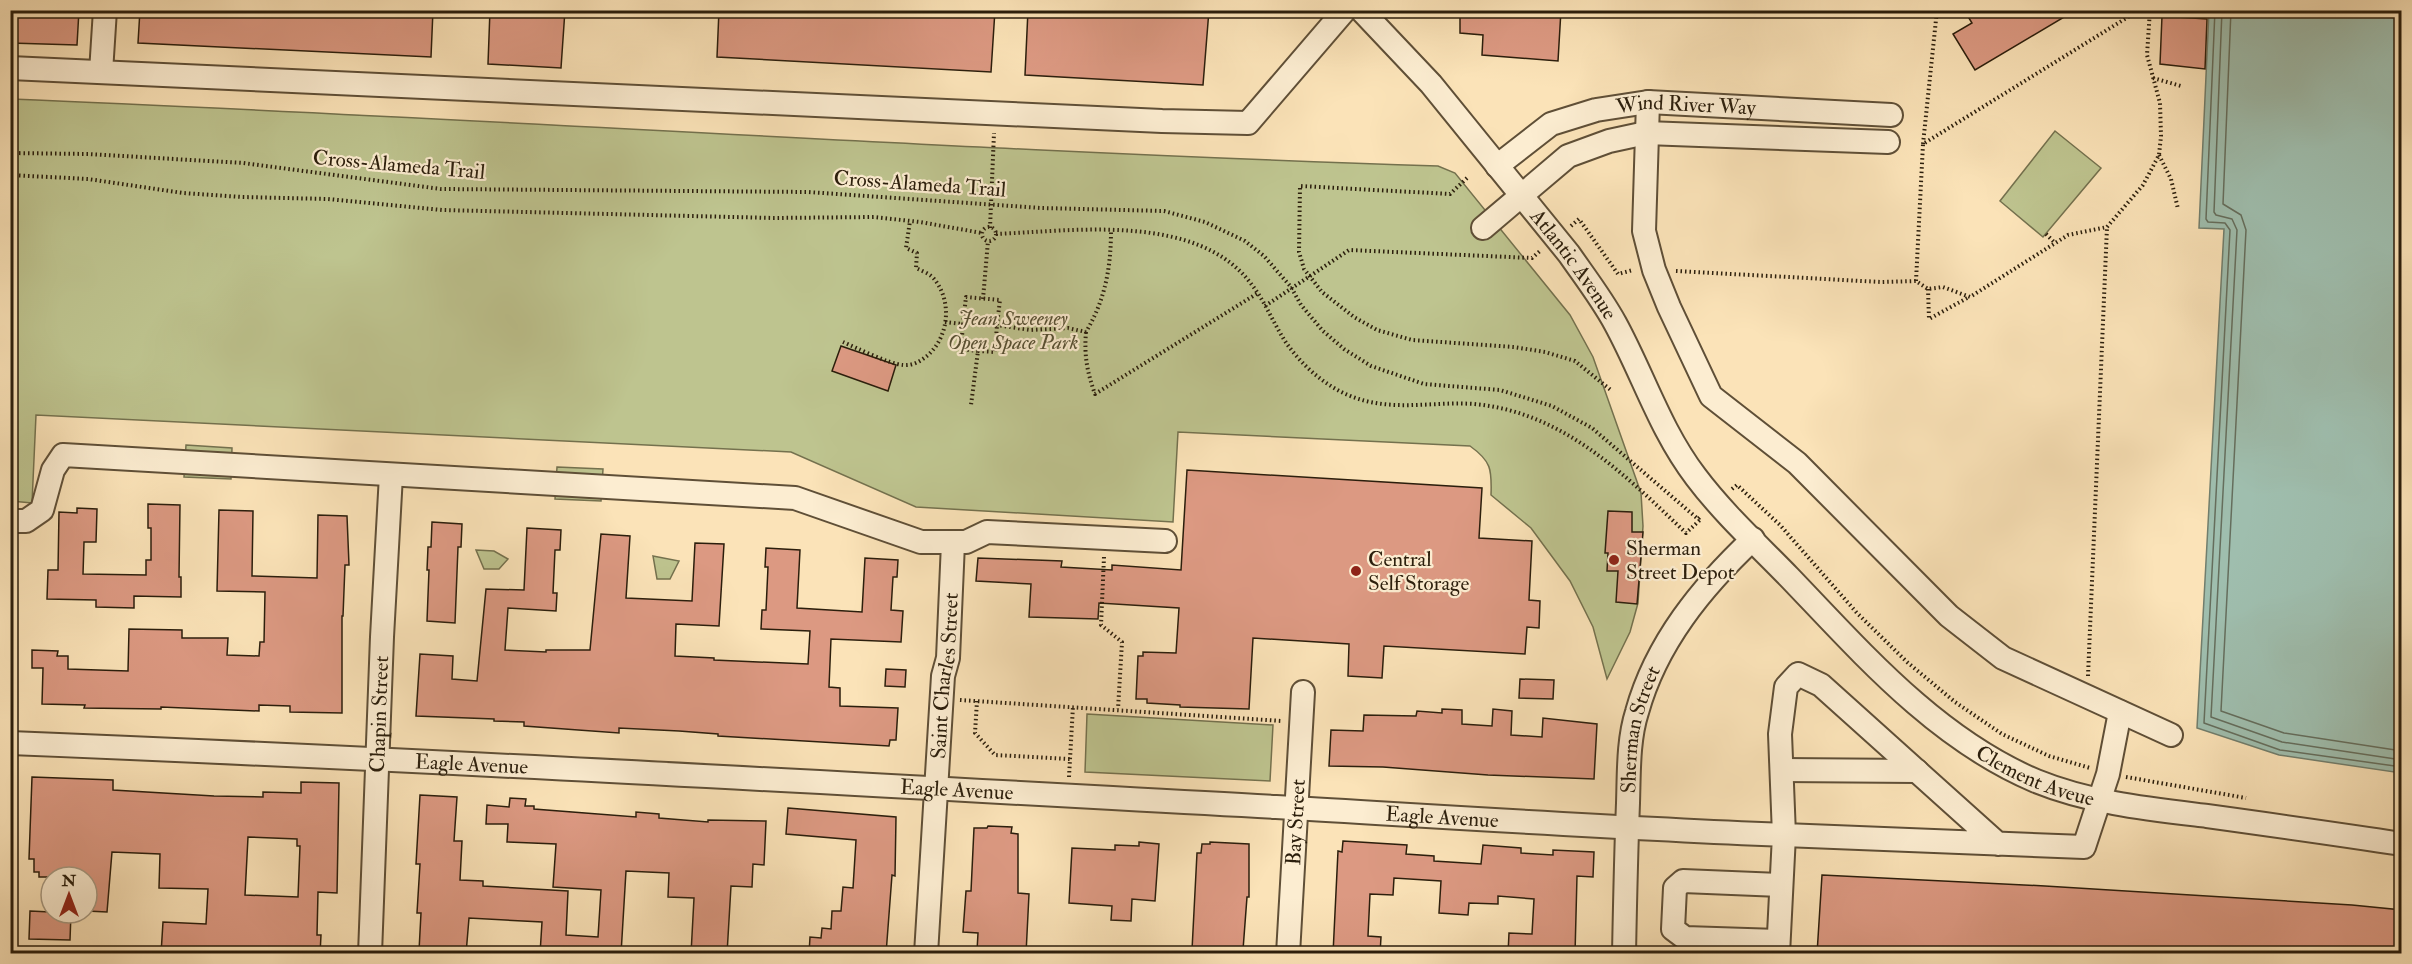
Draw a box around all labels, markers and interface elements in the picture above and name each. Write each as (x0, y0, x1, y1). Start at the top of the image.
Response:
street label: Wind River Way (1613, 88, 1757, 121)
street label: Cross-Alameda Trail (312, 144, 487, 186)
street label: Cross-Alameda Trail (833, 165, 1008, 204)
street label: Atlantic Avenue (1524, 203, 1624, 325)
park label: Jean Sweeney Open Space Park (948, 305, 1078, 356)
place label: Sherman Street Depot (1626, 535, 1735, 586)
place label: Central Self Storage (1368, 546, 1469, 597)
marker: Sherman Street Depot (1607, 553, 1621, 567)
marker: Central Self Storage (1349, 564, 1363, 578)
street label: Saint Charles Street (924, 592, 964, 760)
street label: Chapin Street (363, 655, 395, 773)
street label: Sherman Street (1615, 661, 1666, 794)
street label: Clement Aveue (1971, 739, 2097, 812)
street label: Eagle Avenue (414, 748, 529, 780)
street label: Eagle Avenue (899, 773, 1014, 806)
street label: Bay Street (1280, 778, 1312, 866)
street label: Eagle Avenue (1385, 800, 1500, 834)
north arrow (39, 865, 99, 925)
text: N (61, 871, 77, 891)

